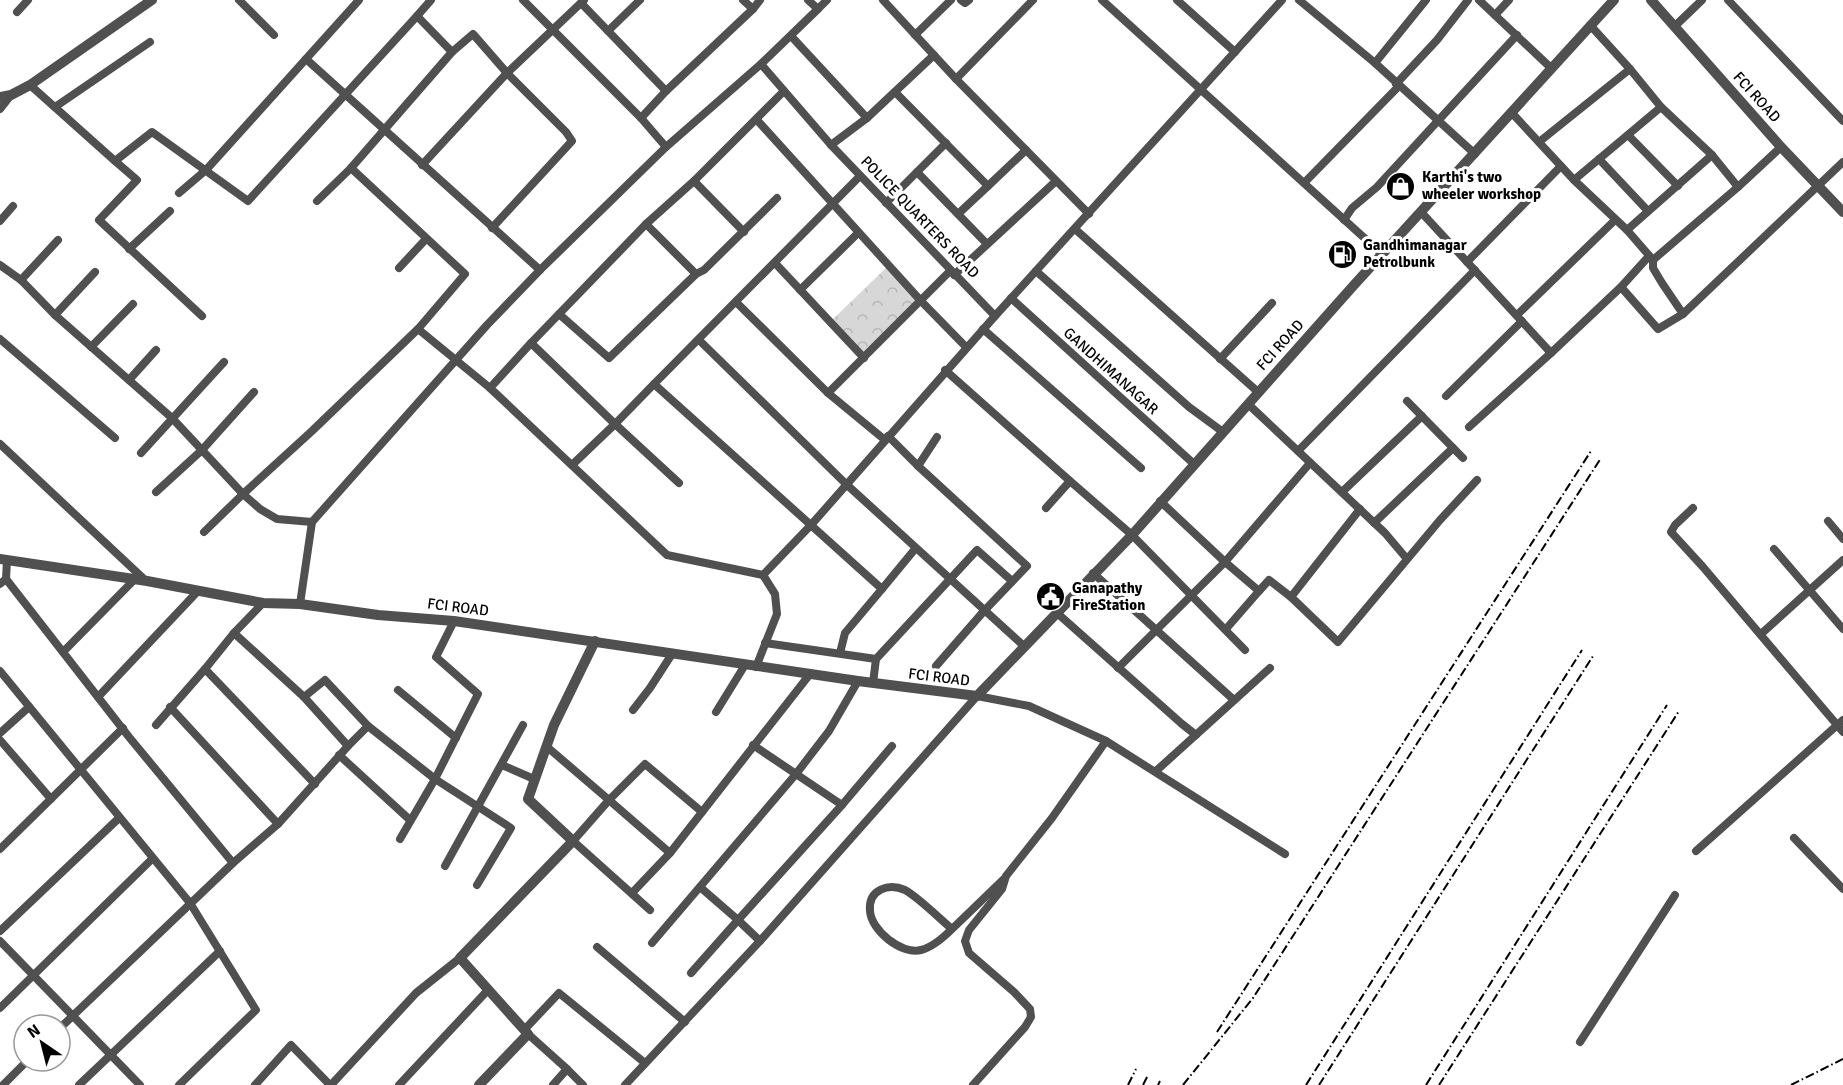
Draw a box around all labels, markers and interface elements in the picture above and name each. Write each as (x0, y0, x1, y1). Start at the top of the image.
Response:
street label: FCI ROAD (1730, 68, 1784, 126)
street label: POLICE QUARTERS ROAD (857, 152, 983, 282)
place label: Karthi's two wheeler workshop (1422, 168, 1541, 203)
shop icon: Karthi's two wheeler workshop (1385, 170, 1417, 202)
place label: Gandhimanagar Petrolbunk (1363, 236, 1467, 271)
fuel station icon: Gandhimanagar Petrolbunk (1326, 238, 1358, 270)
street label: FCI ROAD (1253, 316, 1307, 374)
street label: GANDHIMANAGAR (1060, 324, 1162, 418)
place label: Ganapathy FireStation (1072, 579, 1145, 614)
public building icon: Ganapathy FireStation (1035, 581, 1067, 613)
street label: FCI ROAD (426, 594, 490, 620)
street label: FCI ROAD (907, 664, 971, 690)
north arrow (12, 1013, 72, 1073)
text: N (24, 1020, 44, 1043)

